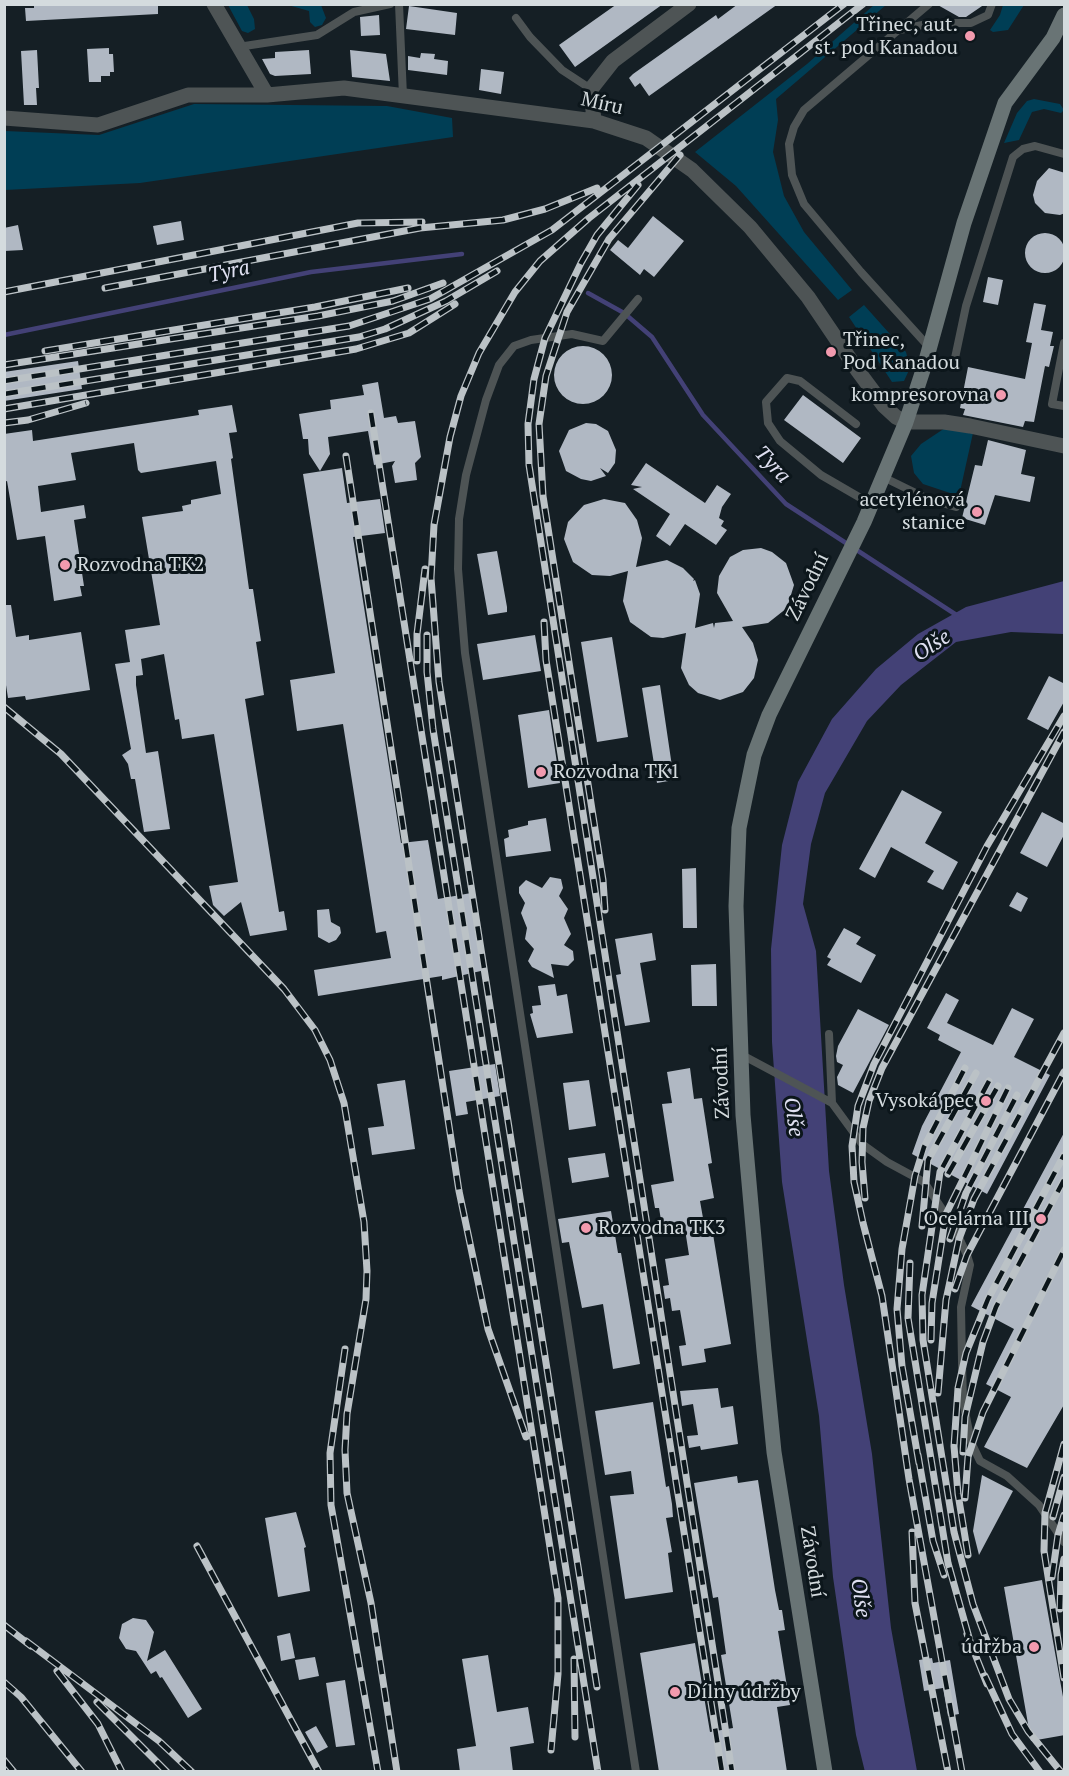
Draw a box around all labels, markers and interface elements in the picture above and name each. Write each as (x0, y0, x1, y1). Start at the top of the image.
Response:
place label: Třinec, aut. st. pod Kanadou (815, 13, 958, 60)
marker: Třinec, aut. st. pod Kanadou (963, 29, 977, 43)
street label: Míru (579, 88, 625, 120)
water label: Tyra (206, 255, 252, 289)
place label: Třinec, Pod Kanadou (843, 328, 960, 375)
marker: Třinec, Pod Kanadou (824, 345, 838, 359)
place label: kompresorovna (851, 383, 989, 407)
marker: kompresorovna (994, 388, 1008, 402)
water label: Tyra (749, 441, 795, 489)
place label: acetylénová stanice (859, 488, 965, 535)
marker: acetylénová stanice (970, 505, 984, 519)
street label: Závodní (781, 549, 835, 625)
place label: Rozvodna TK2 (77, 553, 204, 577)
marker: Rozvodna TK2 (58, 558, 72, 572)
water label: Olše (909, 625, 955, 667)
place label: Rozvodna TK1 (553, 760, 680, 784)
marker: Rozvodna TK1 (534, 765, 548, 779)
street label: Závodní (709, 1047, 735, 1119)
place label: Vysoká pec (875, 1089, 974, 1113)
marker: Vysoká pec (979, 1094, 993, 1108)
water label: Olše (778, 1096, 808, 1138)
place label: Ocelárna III (923, 1207, 1029, 1231)
marker: Ocelárna III (1034, 1212, 1048, 1226)
place label: Rozvodna TK3 (598, 1216, 725, 1240)
marker: Rozvodna TK3 (579, 1221, 593, 1235)
street label: Závodní (795, 1524, 829, 1600)
water label: Olše (845, 1577, 875, 1619)
place label: údržba (961, 1635, 1022, 1659)
marker: údržba (1027, 1640, 1041, 1654)
place label: Dílny údržby (687, 1680, 801, 1704)
marker: Dílny údržby (668, 1685, 682, 1699)

